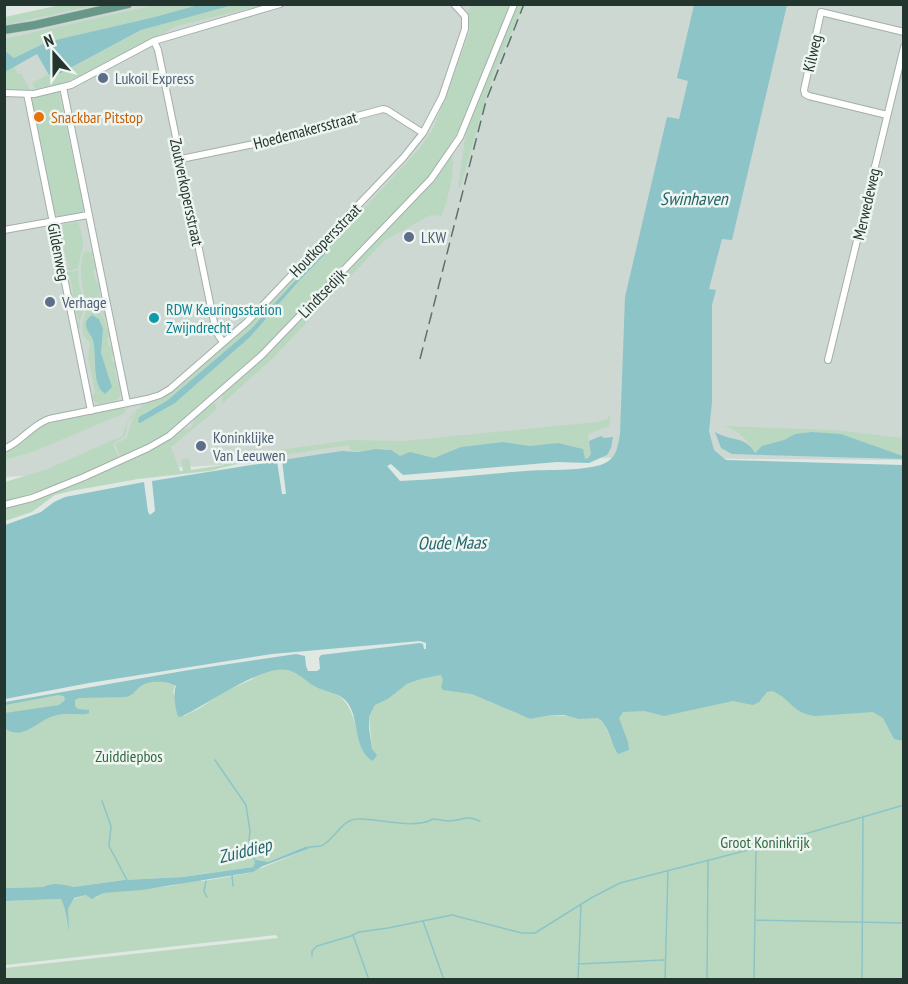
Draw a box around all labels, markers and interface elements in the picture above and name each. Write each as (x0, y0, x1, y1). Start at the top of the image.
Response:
north arrow (24, 24, 84, 84)
text: N (41, 29, 56, 51)
street label: Kilweg (798, 32, 826, 74)
place label: Lukoil Express (115, 68, 194, 88)
marker: Lukoil Express (96, 71, 110, 85)
street label: Hoedemakersstraat (251, 106, 359, 153)
place label: Snackbar Pitstop (51, 107, 143, 127)
marker: Snackbar Pitstop (32, 110, 46, 124)
street label: Zoutverkopersstraat (166, 136, 208, 248)
street label: Merwedeweg (848, 166, 884, 242)
water label: Swinhaven (660, 187, 729, 210)
street label: Houtkopersstraat (285, 199, 365, 281)
street label: Gildenweg (44, 221, 74, 283)
place label: LKW (421, 227, 446, 247)
marker: LKW (402, 230, 416, 244)
street label: Lindtsedijk (294, 264, 351, 322)
place label: Verhage (61, 292, 107, 312)
marker: Verhage (43, 295, 57, 309)
place label: RDW Keuringsstation Zwijndrecht (166, 299, 282, 337)
marker: RDW Keuringsstation Zwijndrecht (147, 311, 161, 325)
place label: Koninklijke Van Leeuwen (212, 427, 285, 465)
marker: Koninklijke Van Leeuwen (194, 439, 208, 453)
water label: Oude Maas (417, 530, 488, 555)
park label: Zuiddiepbos (95, 746, 163, 766)
park label: Groot Koninkrijk (720, 832, 810, 852)
water label: Zuiddiep (216, 833, 275, 868)

